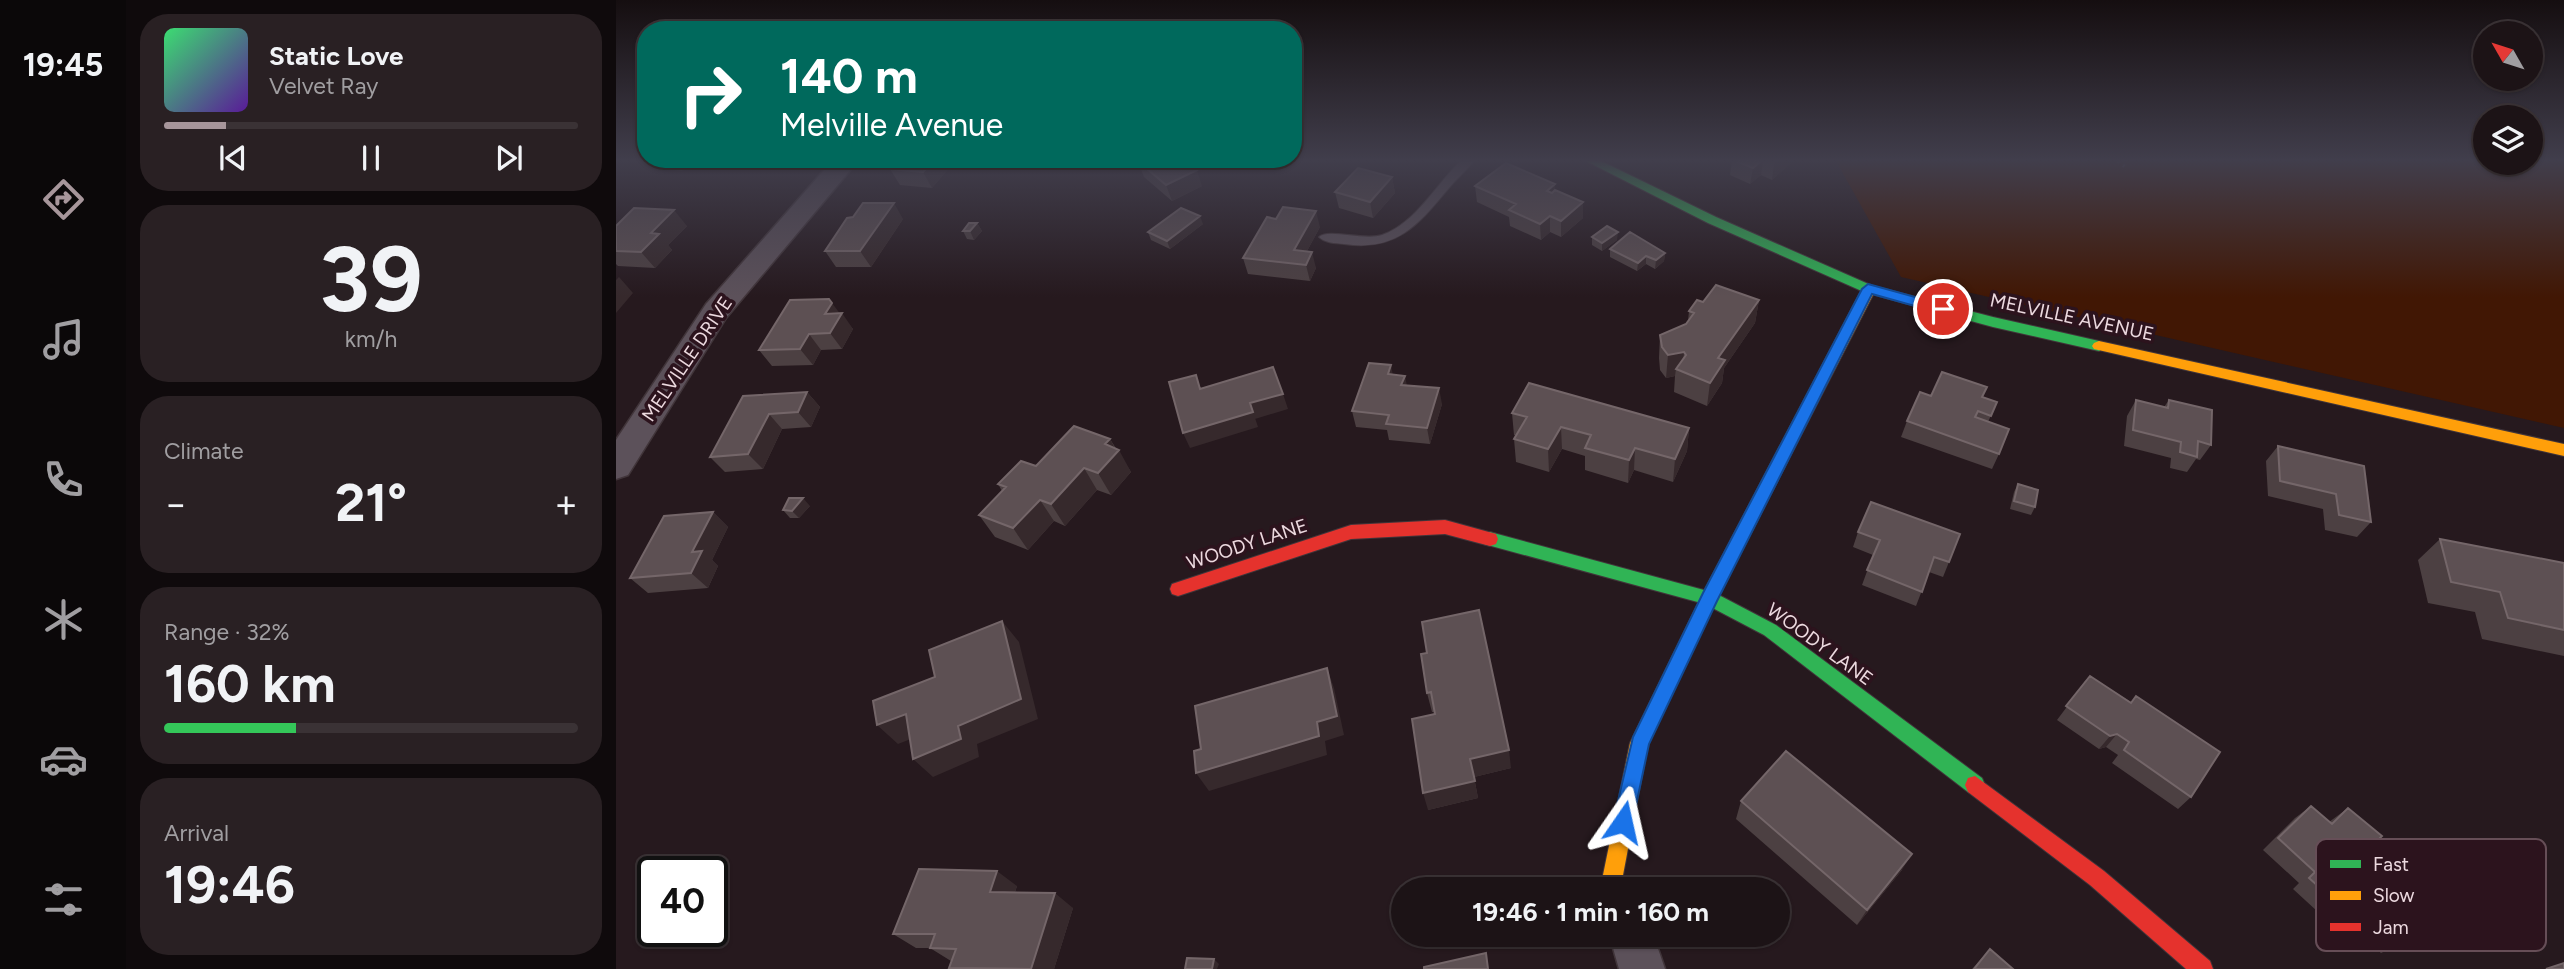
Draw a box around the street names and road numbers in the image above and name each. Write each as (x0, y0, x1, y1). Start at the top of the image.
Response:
street label: MELVILLE AVENUE (1988, 288, 2156, 346)
street label: MELVILLE DRIVE (637, 292, 737, 426)
street label: WOODY LANE (1184, 514, 1310, 574)
street label: WOODY LANE (1762, 598, 1878, 690)

